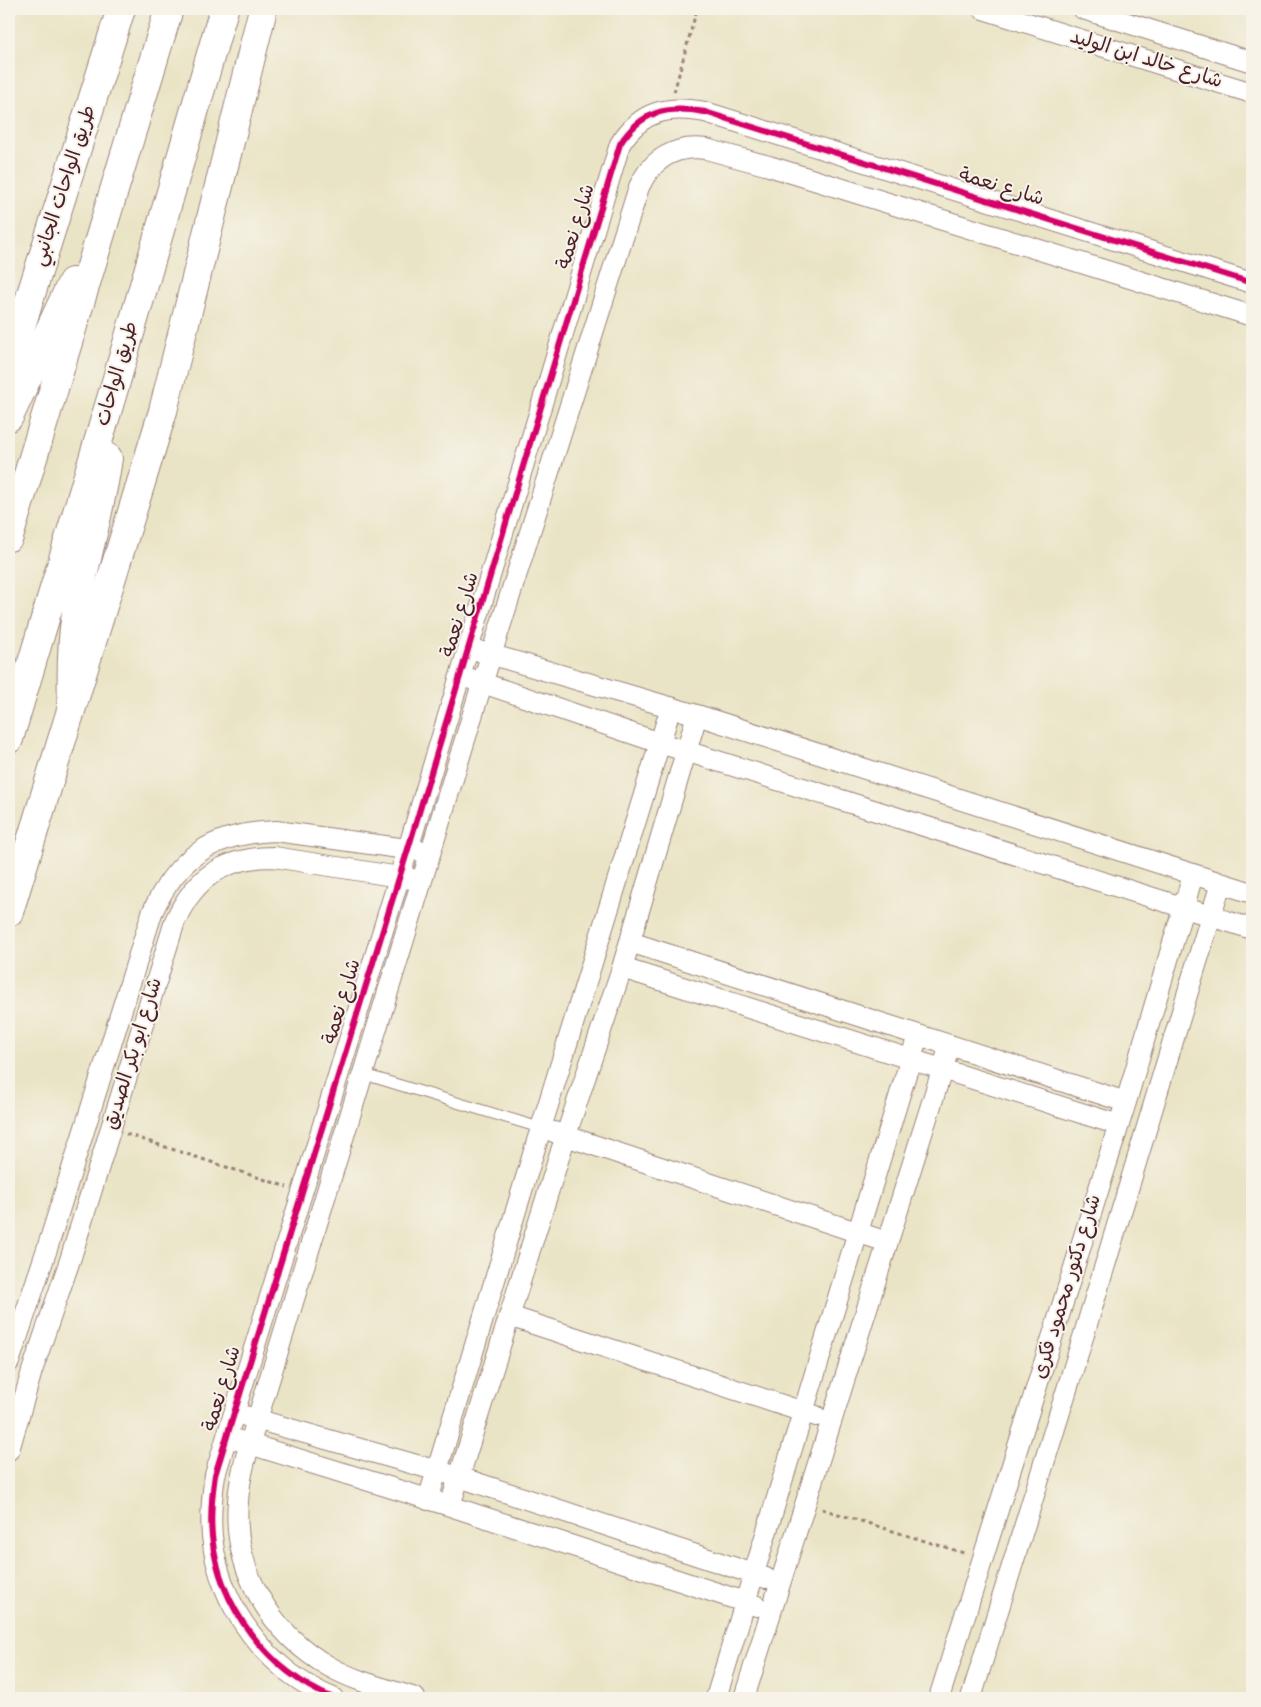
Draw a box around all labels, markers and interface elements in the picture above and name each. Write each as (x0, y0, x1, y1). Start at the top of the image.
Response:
street label: شارع خالد ابن الوليد (1066, 23, 1226, 97)
street label: طريق الواحات الجانبي (25, 102, 106, 270)
street label: شارع نعمة (955, 161, 1047, 215)
street label: شارع نعمة (550, 181, 604, 273)
street label: طريق الواحات (89, 318, 147, 430)
street label: شارع نعمة (434, 569, 488, 661)
street label: شارع نعمة (316, 956, 370, 1048)
street label: شارع ابو بكر الصديق (97, 974, 171, 1134)
street label: شارع دكتور محمود فكرى (1026, 1191, 1110, 1383)
street label: شارع نعمة (196, 1343, 250, 1435)

